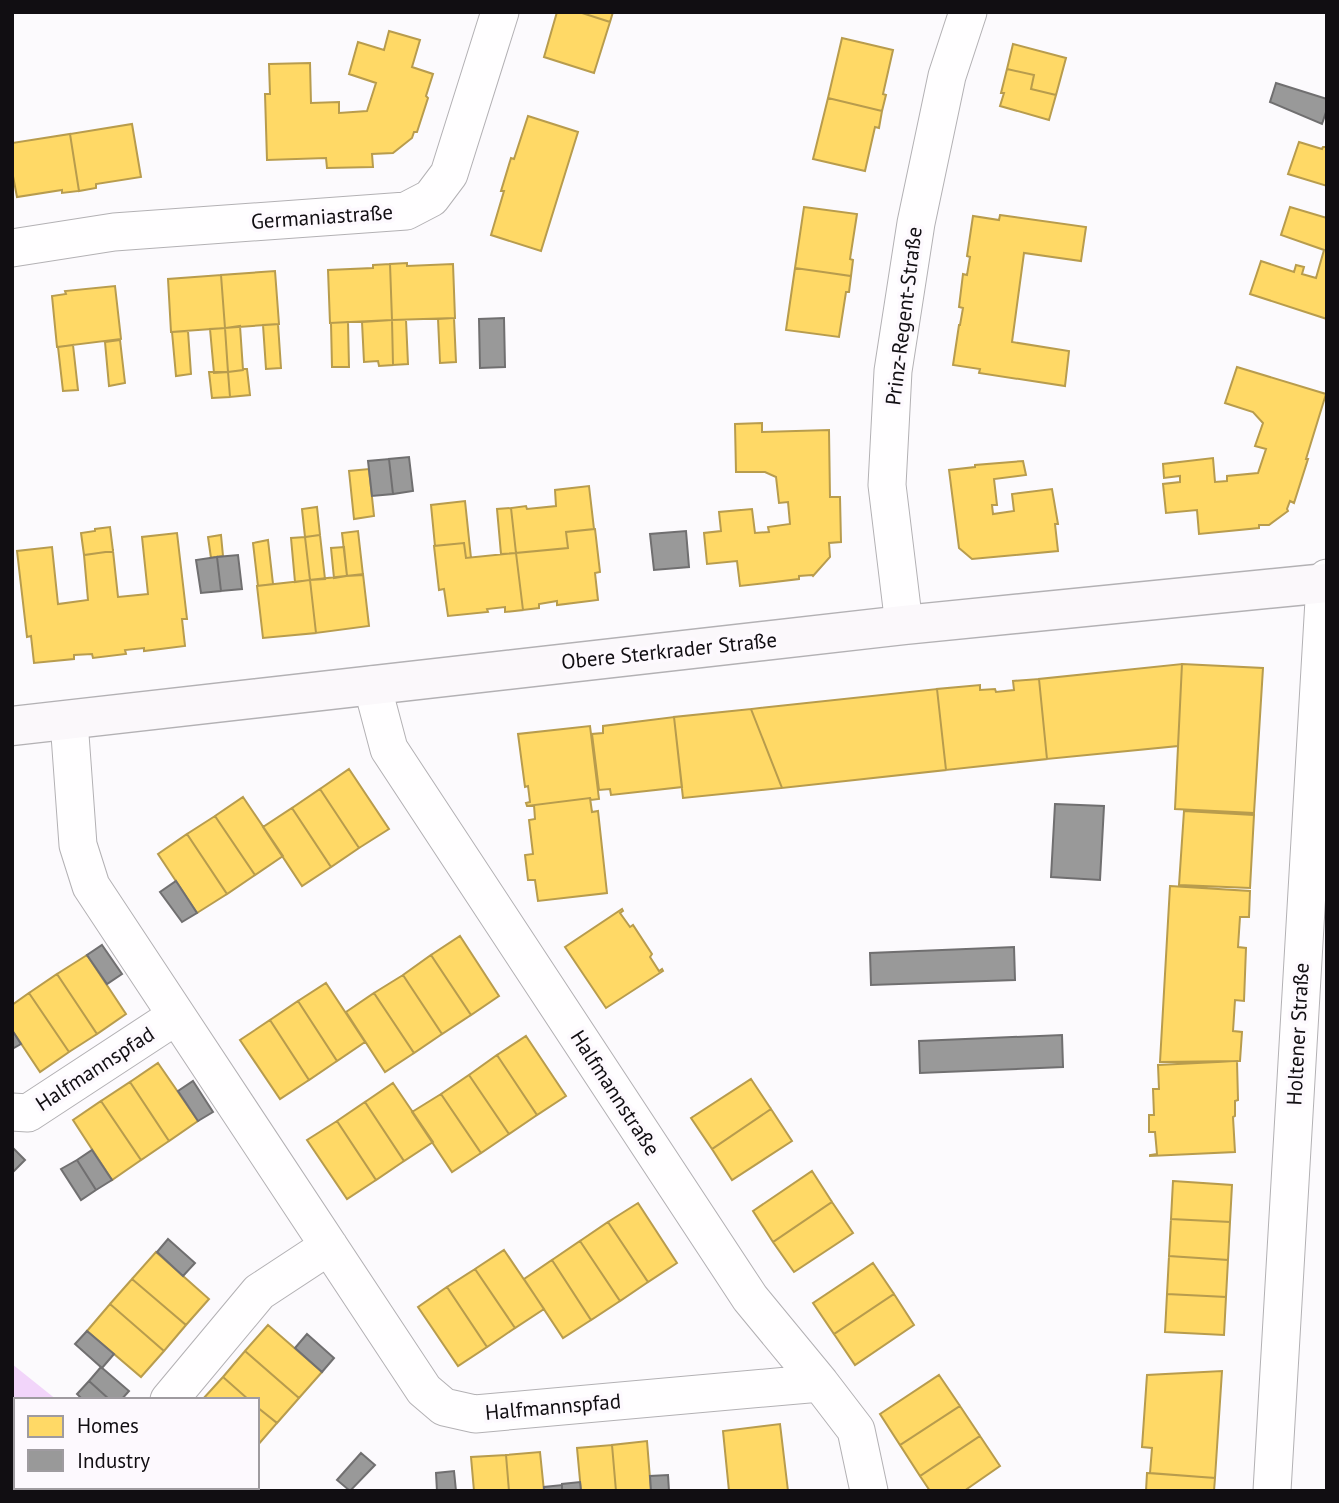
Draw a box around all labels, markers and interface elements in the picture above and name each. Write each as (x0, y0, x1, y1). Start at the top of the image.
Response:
street label: Germaniastraße (250, 198, 394, 235)
street label: Prinz-Regent-Straße (879, 225, 928, 407)
street label: Obere Sterkrader Straße (560, 626, 778, 675)
street label: Holtener Straße (1280, 962, 1315, 1106)
street label: Halfmannspfad (30, 1020, 159, 1117)
street label: Halfmannstraße (565, 1025, 666, 1161)
street label: Halfmannspfad (484, 1387, 622, 1426)
legend (14, 1398, 259, 1489)
text: Homes (77, 1412, 139, 1439)
text: Industry (77, 1447, 150, 1474)

